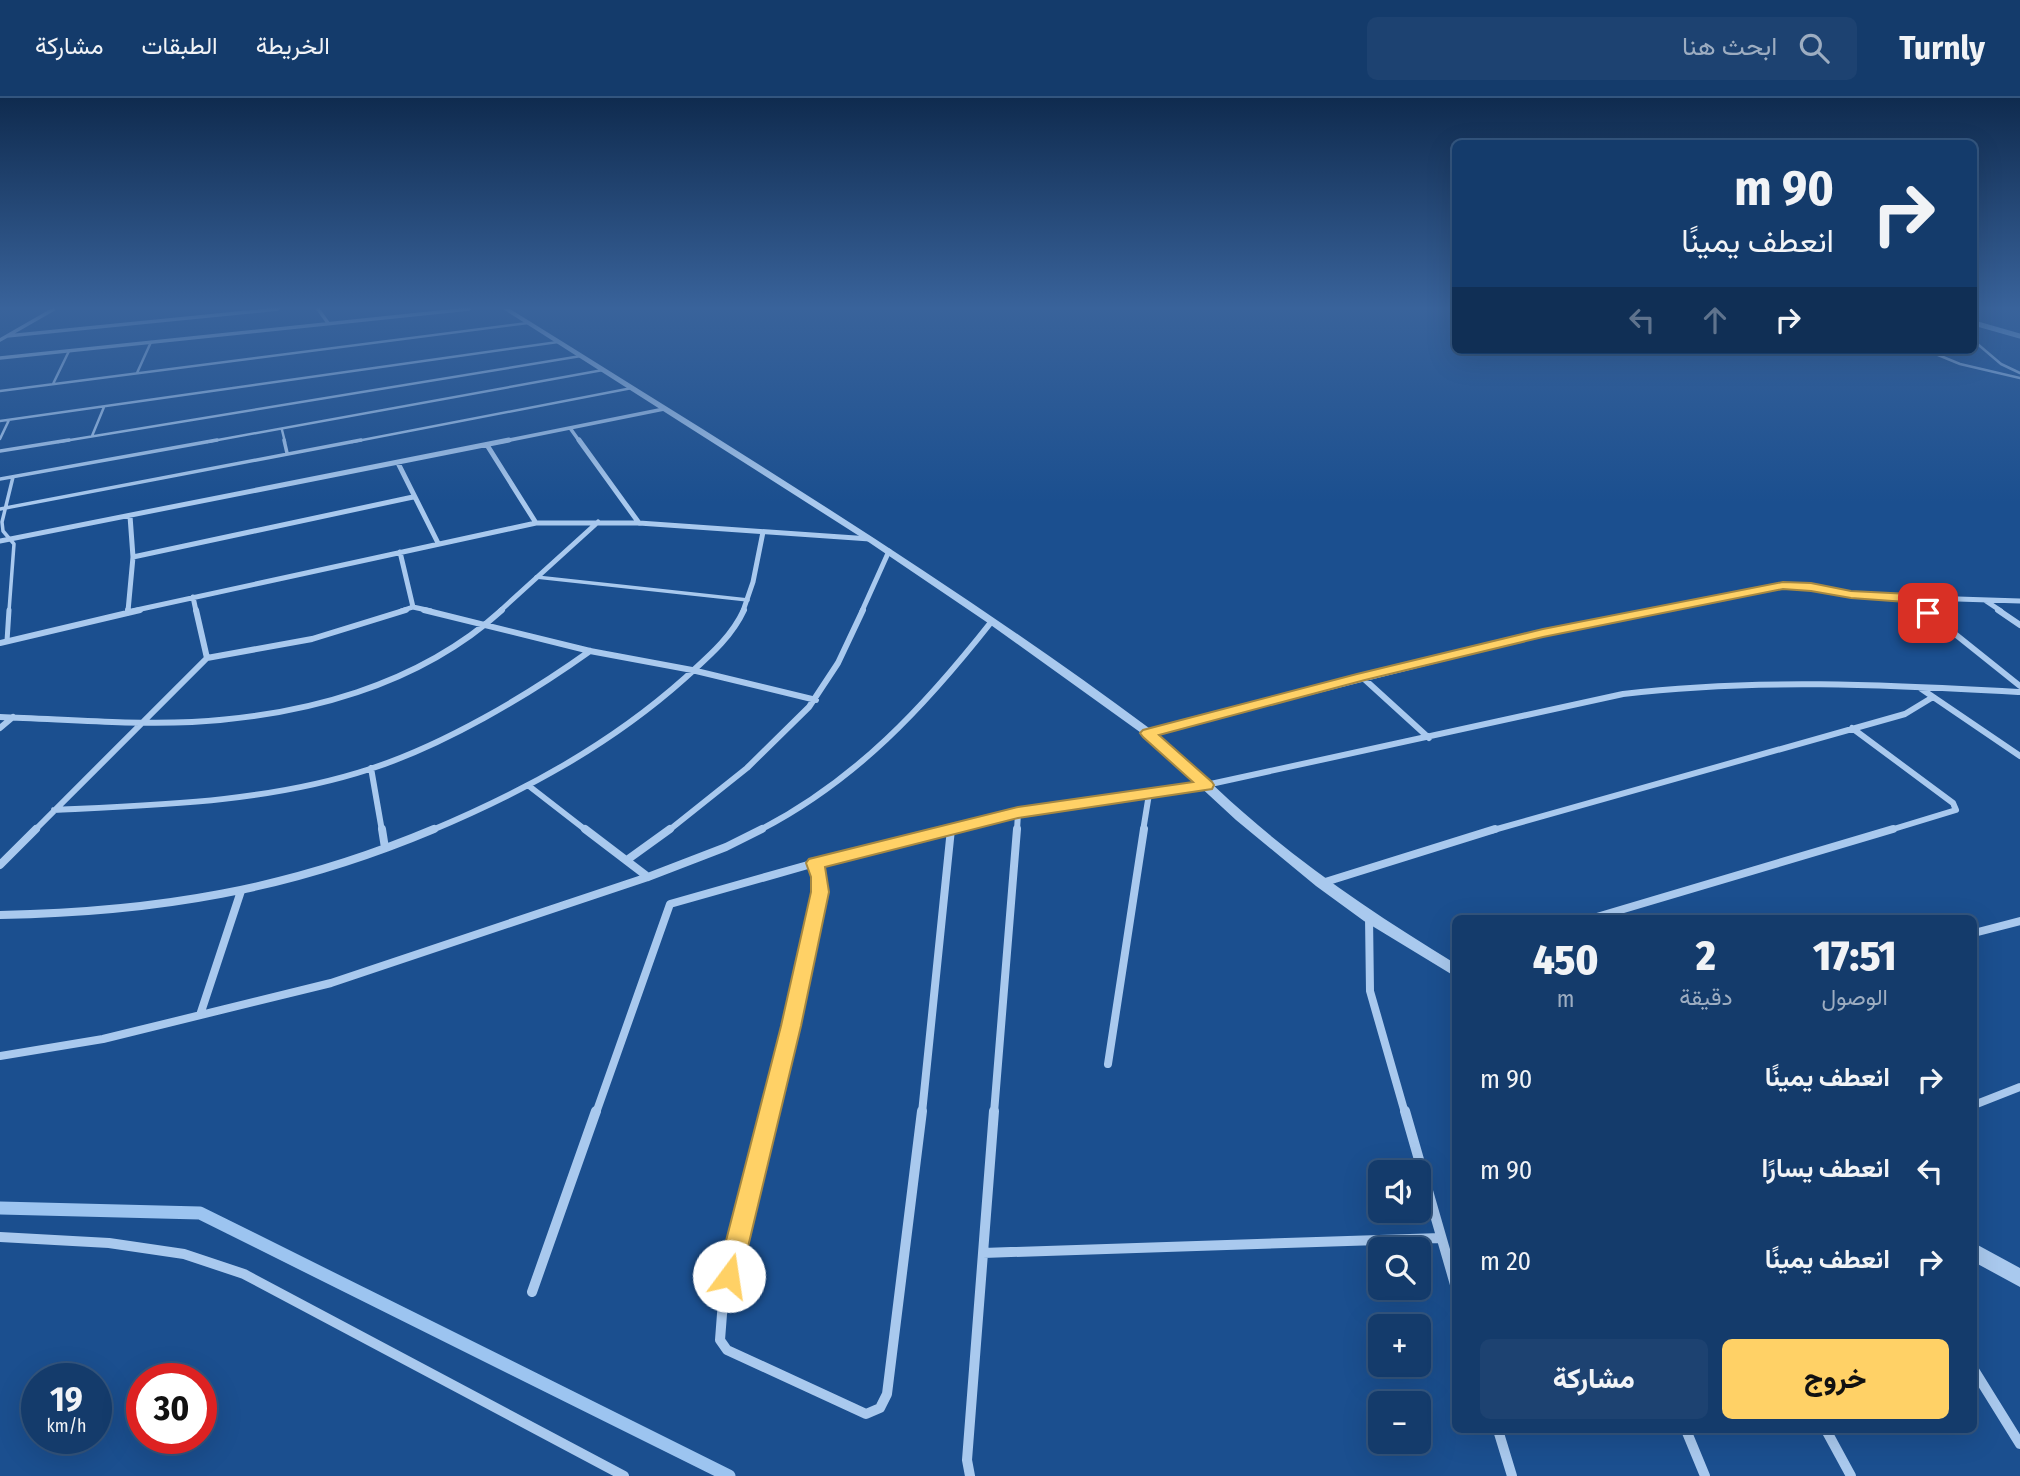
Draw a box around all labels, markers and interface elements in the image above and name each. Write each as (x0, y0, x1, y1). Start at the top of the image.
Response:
search box (1367, 17, 1857, 80)
text: Turnly (1899, 28, 1985, 68)
icon: search (1795, 29, 1833, 67)
text: ابحث هنا (1682, 31, 1777, 62)
text: مشاركة (35, 32, 103, 60)
text: الطبقات (141, 32, 218, 60)
text: الخريطة (256, 32, 330, 60)
text: 90 m (1734, 159, 1834, 218)
icon: right (1858, 168, 1949, 259)
text: انعطف يمينًا (1681, 222, 1834, 260)
icon: left (1623, 301, 1661, 339)
icon: ahead (1696, 301, 1734, 339)
icon: right (1769, 301, 1807, 339)
pin (1898, 583, 1958, 643)
icon: arrive (1909, 594, 1947, 632)
text: 2 (1696, 931, 1716, 981)
text: 17:51 (1813, 931, 1896, 981)
text: 450 (1533, 935, 1599, 985)
text: دقيقة (1679, 983, 1732, 1011)
text: الوصول (1822, 983, 1888, 1011)
text: m (1557, 985, 1574, 1013)
icon: right (1911, 1061, 1949, 1099)
text: انعطف يمينًا (1765, 1062, 1890, 1093)
text: 90 m (1480, 1064, 1532, 1095)
icon: left (1911, 1152, 1949, 1190)
text: انعطف يسارًا (1762, 1153, 1890, 1184)
text: 90 m (1480, 1155, 1532, 1186)
map controls (1368, 1160, 1431, 1454)
button: sound (1368, 1160, 1431, 1223)
button: search (1368, 1237, 1431, 1300)
position arrow (692, 1239, 766, 1313)
icon: right (1911, 1243, 1949, 1281)
text: انعطف يمينًا (1765, 1244, 1890, 1275)
text: 20 m (1480, 1246, 1531, 1277)
button: + (1368, 1314, 1431, 1377)
button: مشاركة (1480, 1339, 1708, 1419)
button: خروج (1722, 1339, 1949, 1419)
speed limit sign: 30 (126, 1363, 217, 1454)
text: 19 (50, 1378, 83, 1420)
button: − (1368, 1391, 1431, 1454)
text: km/h (46, 1415, 87, 1437)

